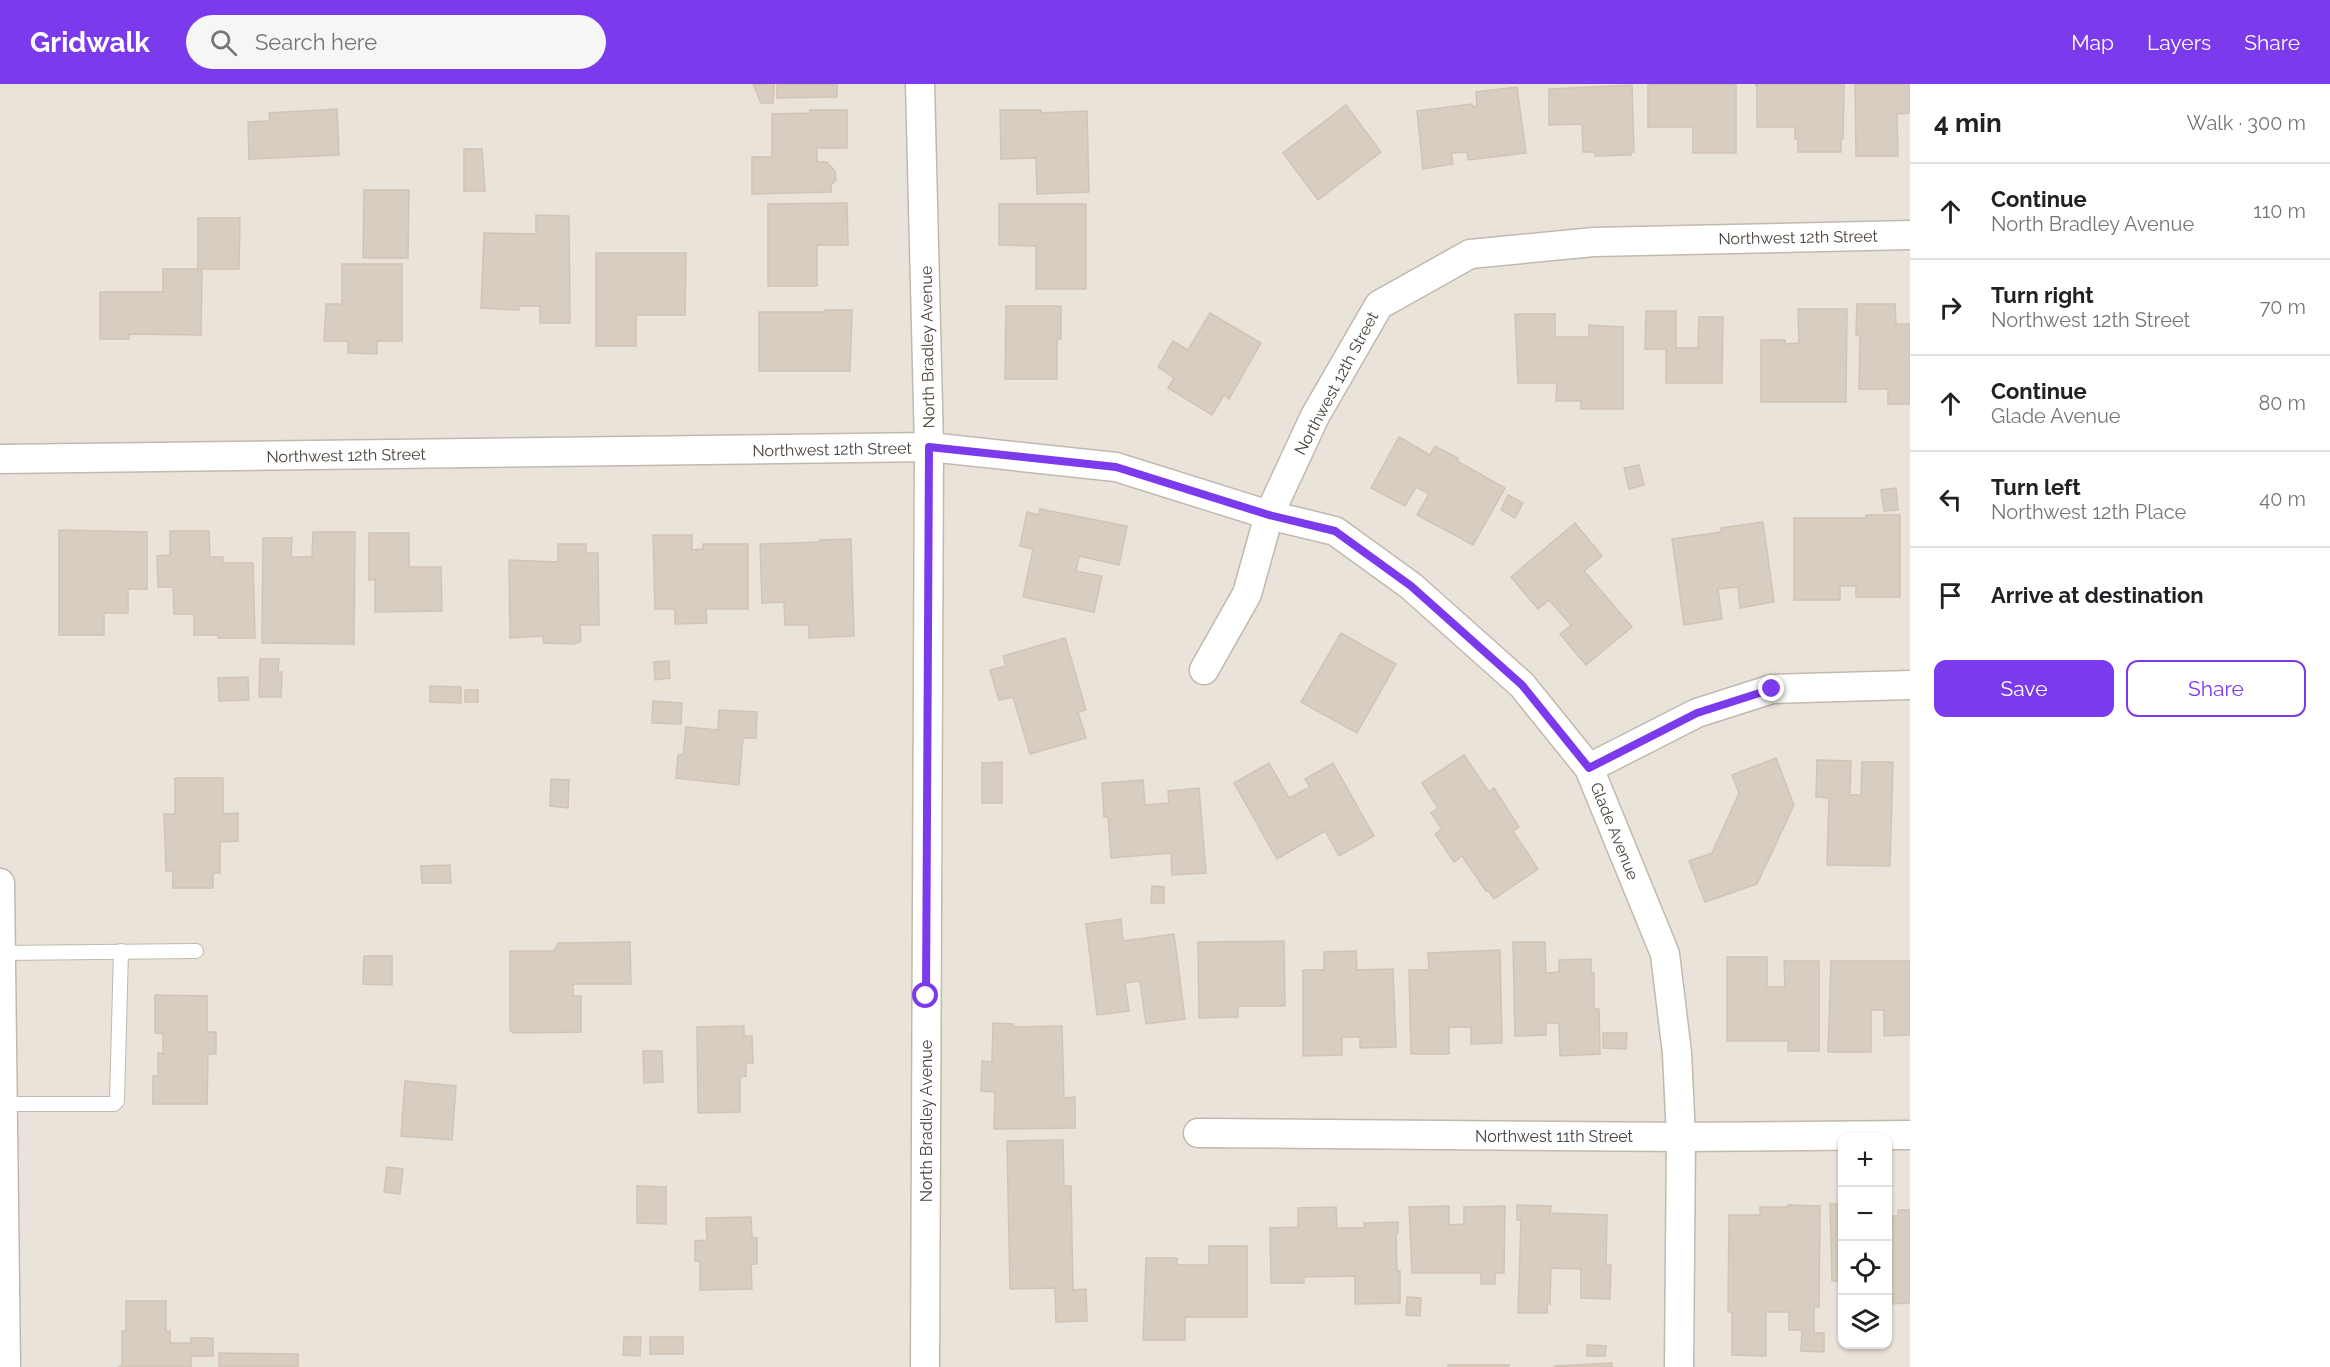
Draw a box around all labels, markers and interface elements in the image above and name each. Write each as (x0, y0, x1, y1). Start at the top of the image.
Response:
search box (186, 15, 606, 69)
text: Gridwalk (30, 26, 150, 59)
icon: search (207, 26, 240, 59)
text: Search here (255, 29, 377, 55)
text: Map (2071, 30, 2114, 55)
text: Layers (2147, 30, 2211, 55)
text: Share (2244, 30, 2300, 55)
text: 4 min (1934, 108, 2002, 138)
text: Walk · 300 m (2187, 111, 2306, 135)
text: Continue (1991, 186, 2087, 212)
icon: ahead (1934, 195, 1967, 228)
text: 110 m (2253, 199, 2306, 223)
text: North Bradley Avenue (1991, 212, 2194, 236)
street label: Northwest 12th Street (1718, 227, 1879, 248)
street label: North Bradley Avenue (917, 266, 938, 428)
text: Turn right (1991, 282, 2094, 308)
icon: right (1934, 291, 1967, 324)
text: 70 m (2260, 295, 2306, 319)
street label: Northwest 12th Street (1291, 308, 1383, 458)
text: Northwest 12th Street (1991, 308, 2190, 332)
text: Continue (1991, 378, 2087, 404)
icon: ahead (1934, 387, 1967, 420)
text: 80 m (2258, 391, 2306, 415)
text: Glade Avenue (1991, 404, 2121, 428)
street label: Northwest 12th Street (752, 439, 913, 460)
street label: Northwest 12th Street (266, 445, 427, 466)
text: Turn left (1991, 474, 2081, 500)
icon: left (1934, 483, 1967, 516)
text: 40 m (2259, 487, 2306, 511)
text: Northwest 12th Place (1991, 500, 2186, 524)
icon: arrive (1934, 579, 1967, 612)
text: Arrive at destination (1991, 582, 2204, 608)
button: Save (1934, 660, 2114, 717)
button: Share (2126, 660, 2306, 717)
route end (1758, 675, 1784, 701)
street label: Glade Avenue (1586, 780, 1643, 883)
route start (912, 982, 938, 1008)
street label: North Bradley Avenue (917, 1040, 936, 1202)
street label: Northwest 11th Street (1475, 1127, 1634, 1146)
map controls (1838, 1133, 1892, 1349)
button: + (1838, 1133, 1892, 1187)
button: − (1838, 1187, 1892, 1241)
button: locate (1838, 1241, 1892, 1295)
button: layers (1838, 1295, 1892, 1349)

